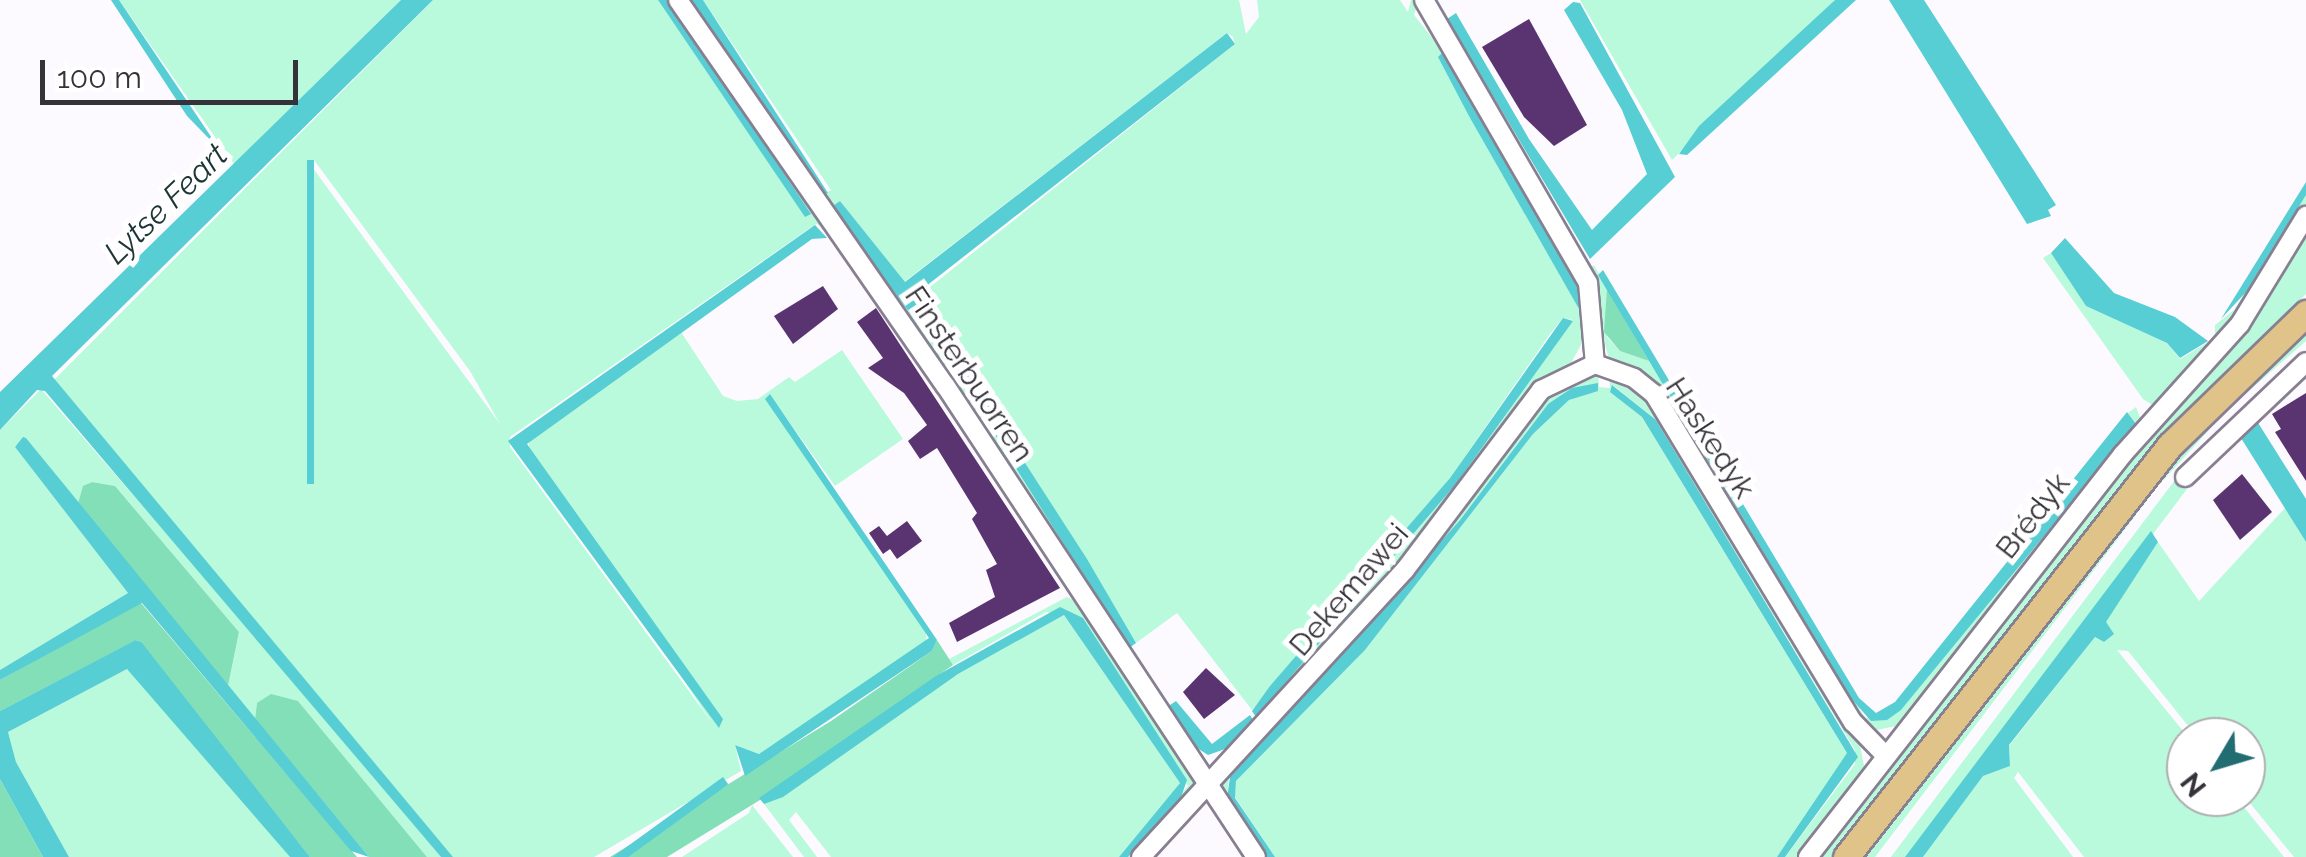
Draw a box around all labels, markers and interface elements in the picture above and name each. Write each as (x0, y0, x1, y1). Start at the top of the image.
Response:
scale bar (45, 40, 302, 102)
text: 100 m (57, 60, 142, 95)
water label: Lytse Feart (97, 136, 235, 272)
street label: Finsterbuorren (897, 279, 1041, 469)
street label: Haskedyk (1658, 371, 1762, 505)
street label: Brédyk (1989, 466, 2077, 566)
street label: Dekemawei (1282, 517, 1416, 663)
north arrow (2166, 717, 2266, 817)
text: N (2174, 766, 2213, 803)

